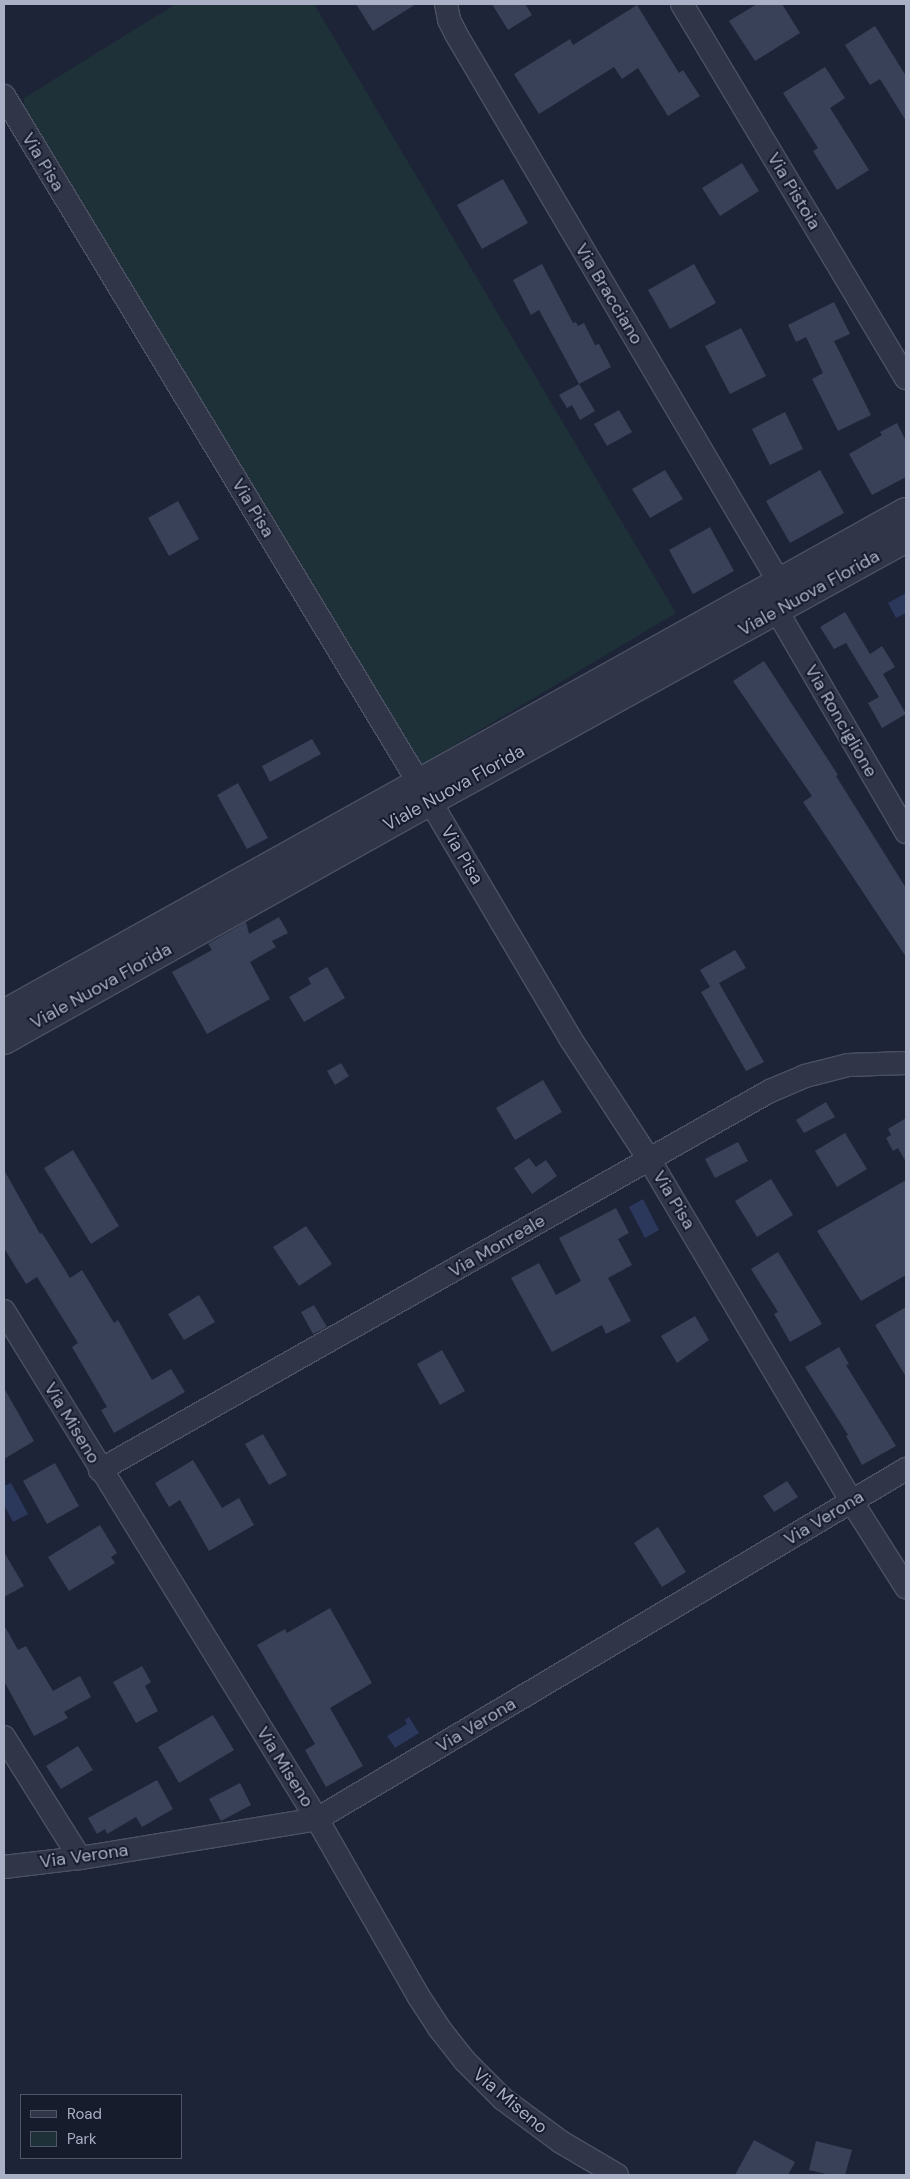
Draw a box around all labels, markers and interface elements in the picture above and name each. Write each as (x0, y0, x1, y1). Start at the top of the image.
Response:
street label: Via Pisa (17, 129, 69, 195)
street label: Via Pistoia (763, 149, 825, 233)
street label: Via Bracciano (570, 240, 648, 348)
street label: Via Pisa (227, 475, 279, 541)
street label: Viale Nuova Florida (735, 545, 883, 641)
street label: Via Ronciglione (800, 661, 882, 781)
street label: Viale Nuova Florida (380, 740, 528, 836)
street label: Via Pisa (436, 822, 488, 888)
street label: Viale Nuova Florida (27, 938, 175, 1034)
street label: Via Pisa (648, 1167, 700, 1233)
street label: Via Monreale (445, 1210, 549, 1282)
street label: Via Miseno (39, 1379, 105, 1467)
street label: Via Verona (780, 1486, 868, 1550)
street label: Via Verona (432, 1693, 520, 1757)
street label: Via Miseno (252, 1723, 318, 1811)
street label: Via Verona (38, 1839, 130, 1873)
street label: Via Miseno (468, 2064, 552, 2138)
legend (20, 2094, 182, 2159)
text: Road (67, 2104, 102, 2124)
text: Park (67, 2129, 97, 2149)

